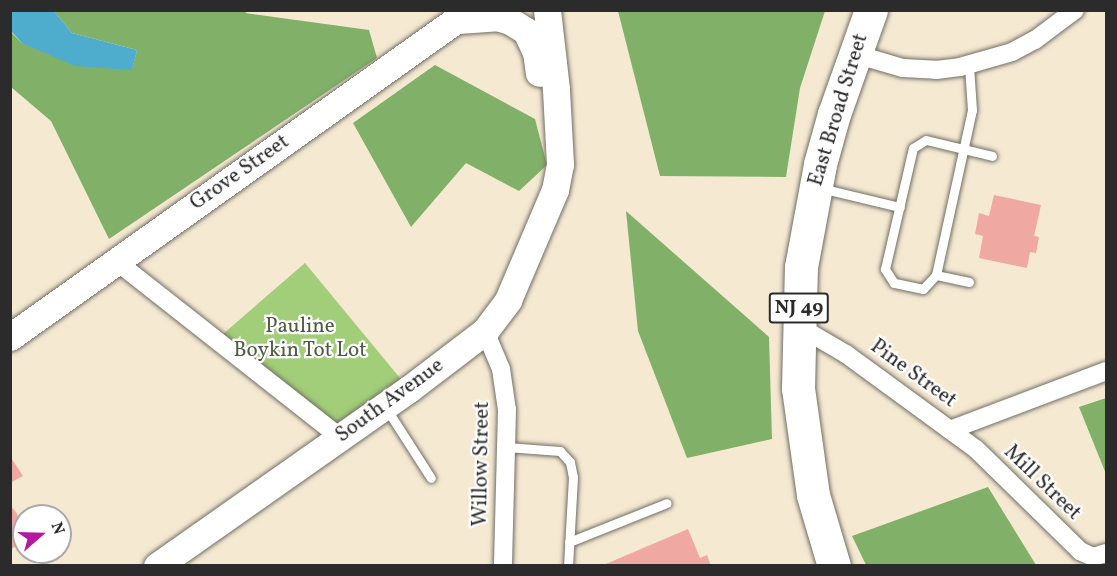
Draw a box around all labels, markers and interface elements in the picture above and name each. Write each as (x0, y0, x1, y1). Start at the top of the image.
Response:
street label: East Broad Street (804, 31, 874, 189)
street label: Grove Street (186, 130, 294, 216)
road number: NJ 49 (768, 291, 830, 325)
park label: Pauline Boykin Tot Lot (233, 314, 367, 364)
street label: Pine Street (865, 334, 961, 414)
street label: South Avenue (331, 353, 449, 449)
street label: Willow Street (468, 401, 496, 527)
street label: Mill Street (998, 440, 1086, 526)
north arrow (12, 504, 72, 564)
text: N (45, 519, 69, 538)

